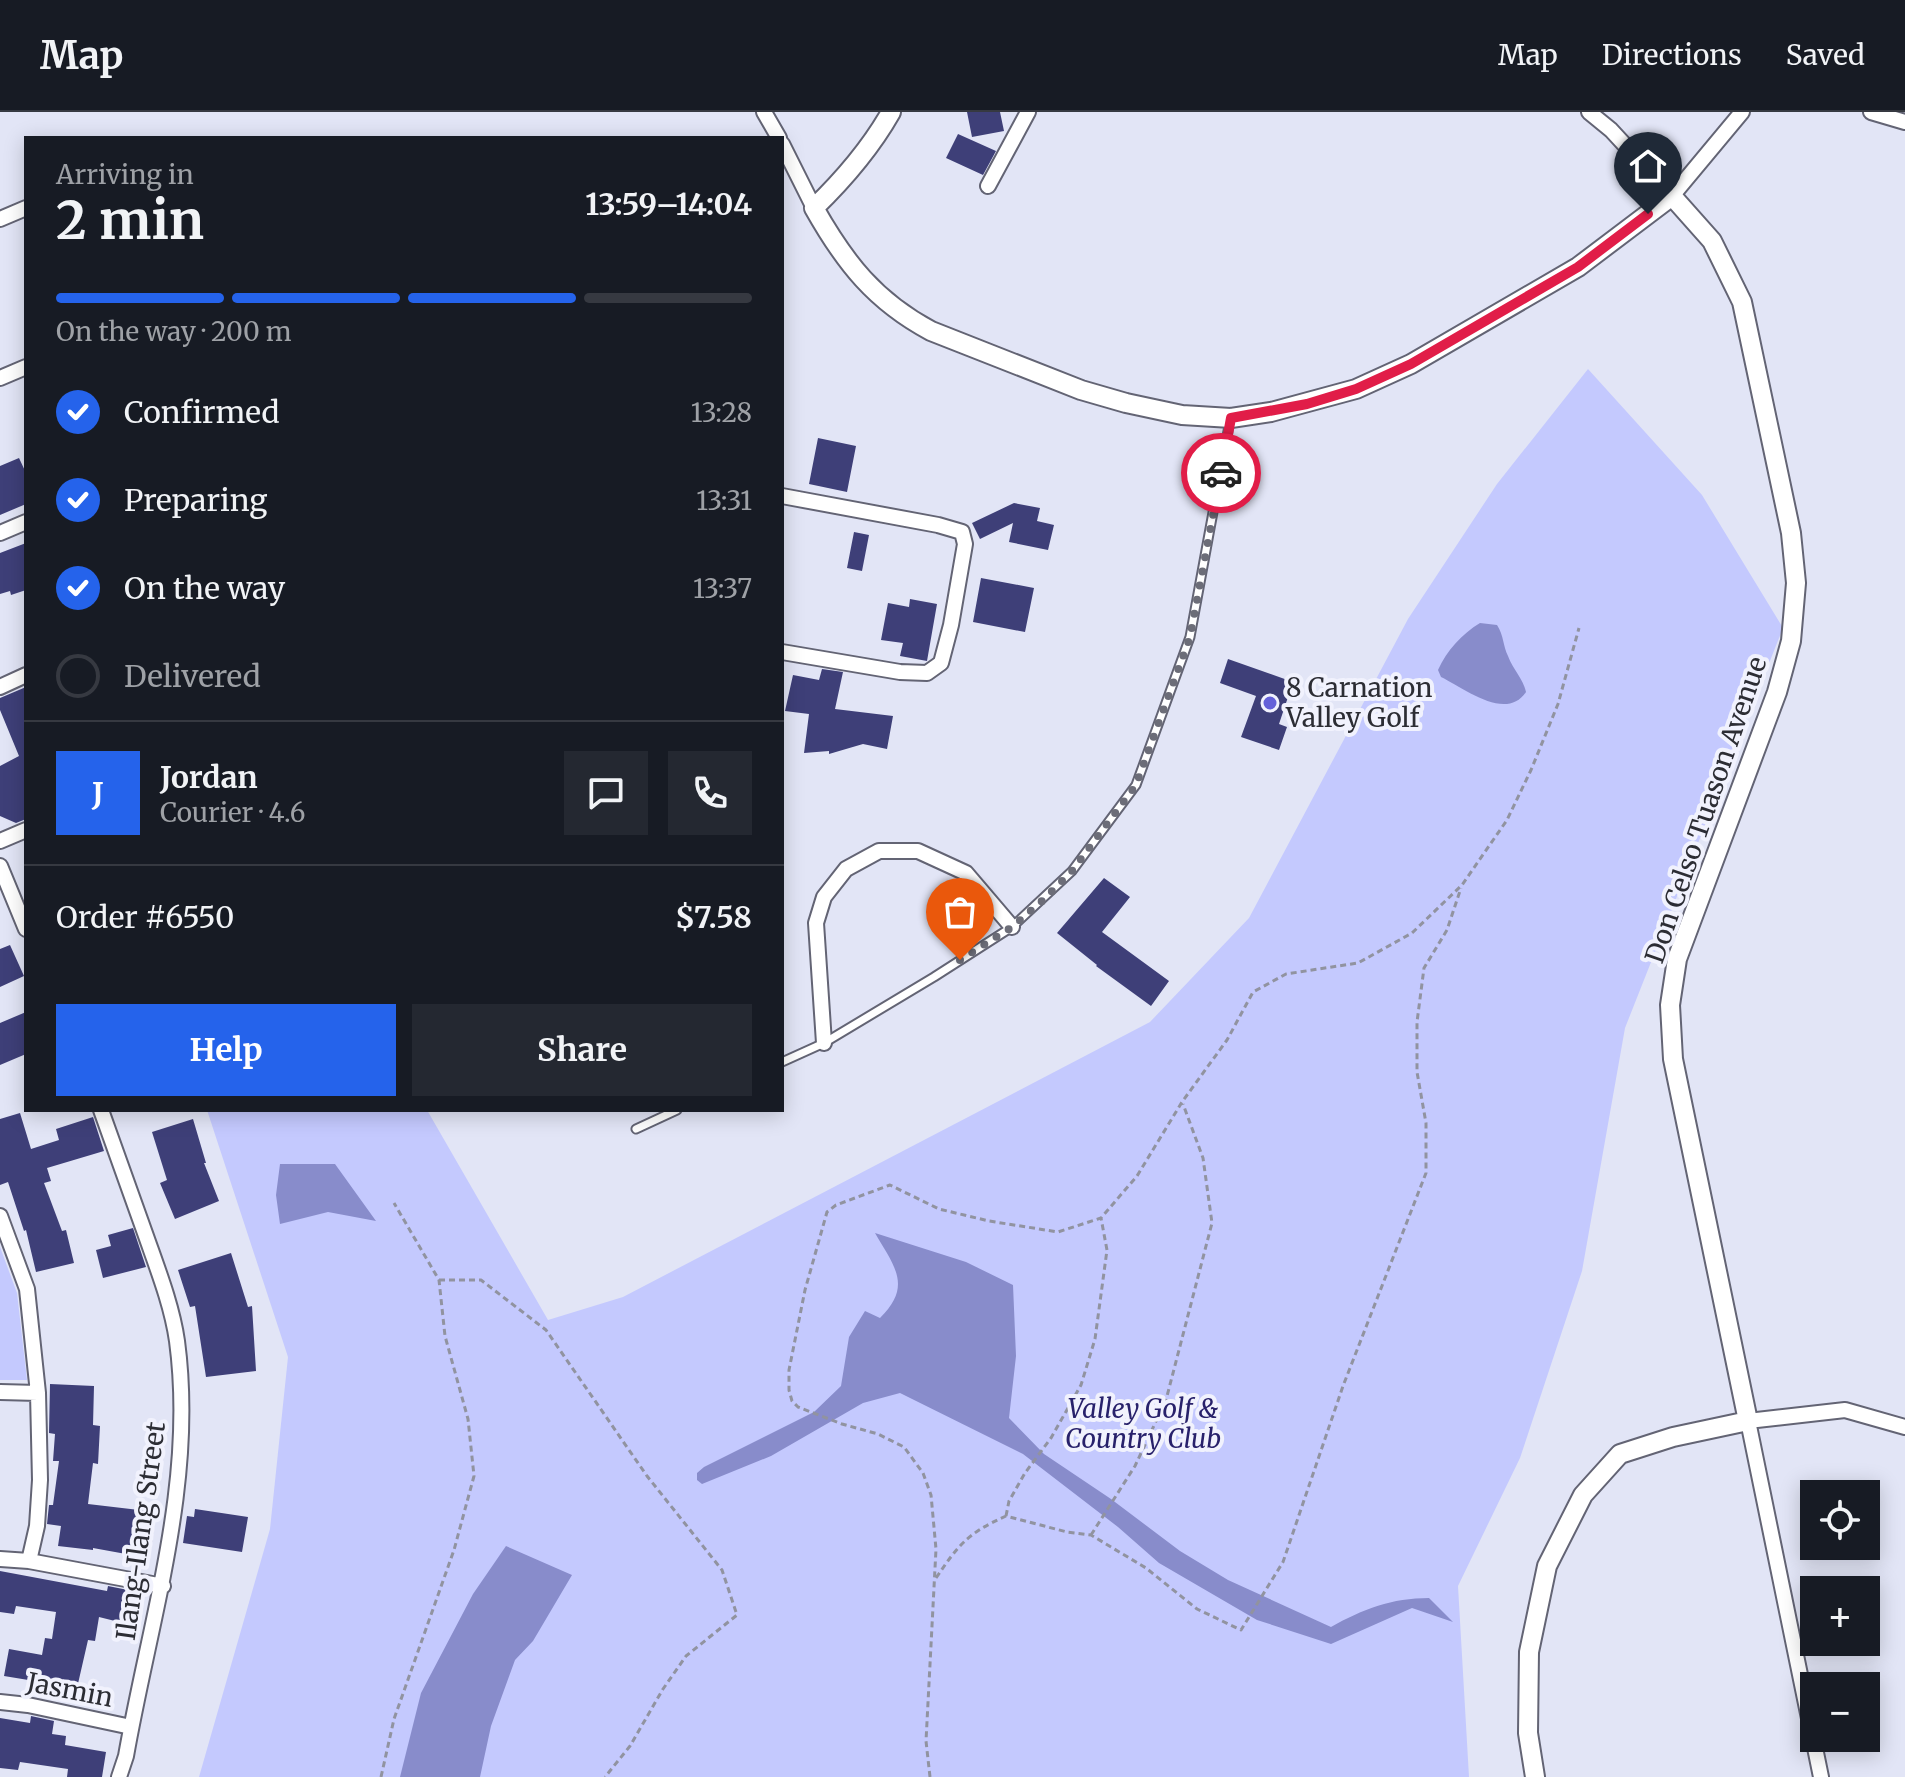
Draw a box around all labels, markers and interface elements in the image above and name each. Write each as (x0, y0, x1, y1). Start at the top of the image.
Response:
text: Map (40, 32, 124, 79)
text: Map (1498, 37, 1558, 73)
text: Directions (1602, 37, 1742, 73)
text: Saved (1786, 37, 1865, 73)
pin (1614, 132, 1682, 214)
icon: home (1626, 144, 1670, 188)
text: Arriving in (56, 158, 194, 191)
text: 13:59–14:04 (585, 185, 752, 223)
text: 2 min (56, 188, 204, 253)
text: On the way · 200 m (56, 315, 292, 348)
icon: check (56, 390, 100, 434)
text: Confirmed (124, 393, 279, 431)
text: 13:28 (691, 396, 752, 429)
courier (1181, 433, 1261, 513)
icon: car (1199, 451, 1243, 495)
icon: check (56, 478, 100, 522)
text: Preparing (124, 481, 267, 519)
text: 13:31 (696, 484, 752, 517)
icon: check (56, 566, 100, 610)
text: On the way (124, 569, 285, 607)
text: 13:37 (693, 572, 752, 605)
street label: Don Celso Tuason Avenue (1638, 652, 1774, 967)
text: Delivered (124, 657, 261, 695)
place label: 8 Carnation Valley Golf (1285, 671, 1432, 734)
marker: 8 Carnation Valley Golf (1261, 694, 1279, 712)
button: chat (564, 751, 648, 835)
button: phone (668, 751, 752, 835)
text: Jordan (160, 758, 258, 796)
text: J (92, 774, 104, 812)
text: Courier · 4.6 (160, 796, 306, 829)
pin (926, 878, 994, 960)
icon: bag (938, 890, 982, 934)
text: Order #6550 (56, 898, 234, 936)
text: $7.58 (675, 898, 752, 936)
button: Help (56, 1004, 396, 1096)
button: Share (412, 1004, 752, 1096)
park label: Valley Golf & Country Club (1065, 1392, 1221, 1455)
street label: Ilang-Ilang Street (109, 1420, 172, 1642)
map controls (1800, 1480, 1880, 1752)
button: locate (1800, 1480, 1880, 1560)
button: + (1800, 1576, 1880, 1656)
street label: Jasmin (23, 1665, 116, 1714)
button: − (1800, 1672, 1880, 1752)

